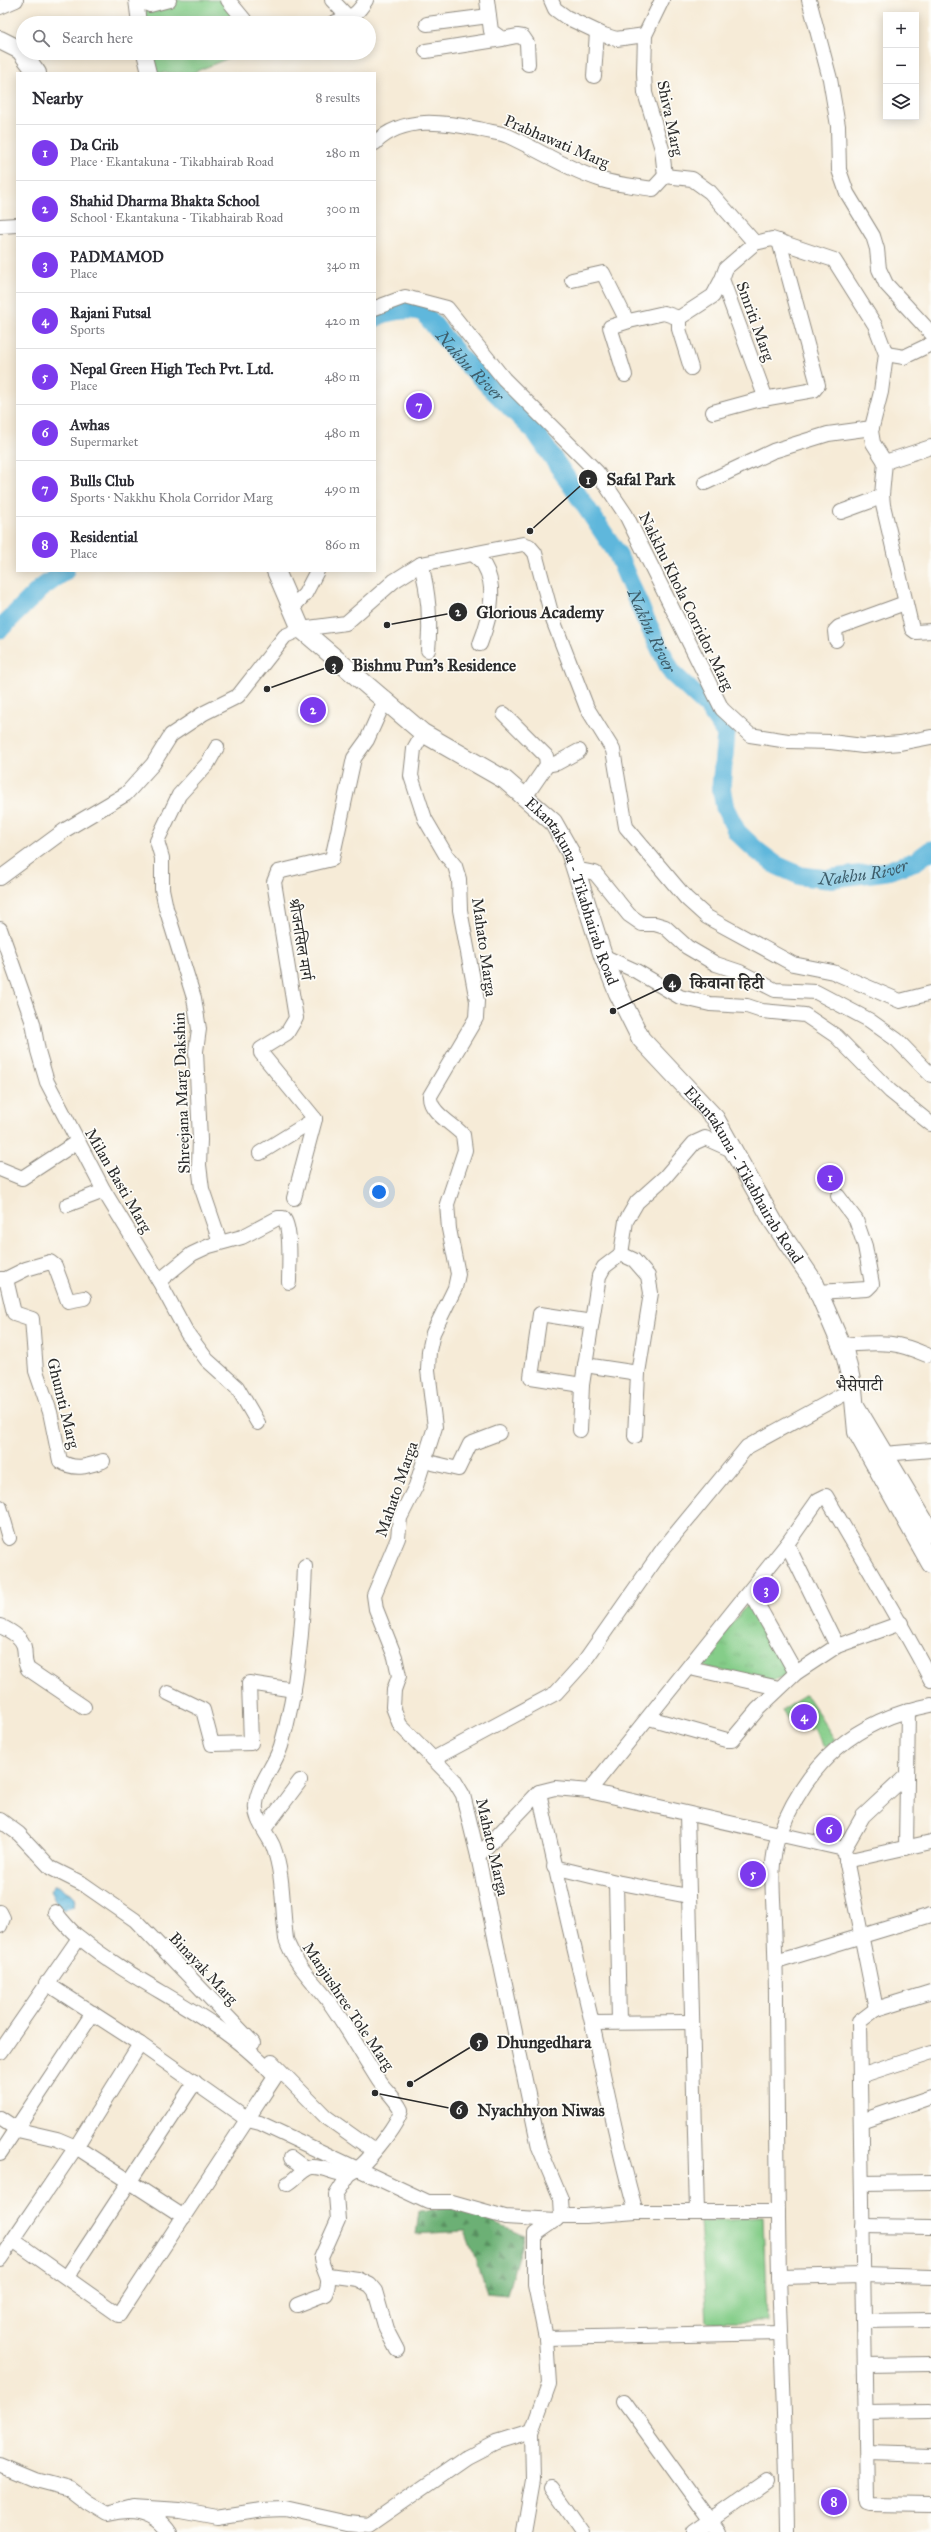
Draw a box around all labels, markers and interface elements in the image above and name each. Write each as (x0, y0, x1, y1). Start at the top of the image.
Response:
map controls (883, 12, 919, 120)
button: + (883, 12, 919, 48)
search box (16, 16, 376, 60)
icon: search (30, 27, 52, 49)
text: Search here (62, 29, 133, 47)
button: − (883, 48, 919, 84)
street label: Shiva Marg (652, 79, 688, 158)
button: layers (883, 84, 919, 120)
text: Nearby (32, 88, 83, 109)
text: 8 results (316, 90, 360, 106)
street label: Prabhawati Marg (501, 111, 613, 173)
text: Da Crib (70, 136, 119, 154)
text: 1 (42, 145, 48, 161)
text: 280 m (325, 145, 360, 161)
text: Place · Ekantakuna - Tikabhairab Road (70, 154, 274, 170)
text: Shahid Dharma Bhakta School (70, 192, 260, 210)
text: 2 (42, 201, 48, 217)
text: 300 m (326, 201, 360, 217)
text: School · Ekantakuna - Tikabhairab Road (70, 210, 283, 226)
text: PADMAMOD (70, 248, 164, 266)
text: 3 (42, 257, 48, 273)
text: 340 m (326, 257, 360, 273)
text: Place (70, 266, 97, 282)
street label: Smriti Marg (731, 279, 779, 364)
text: Rajani Futsal (70, 304, 151, 322)
text: 4 (41, 313, 49, 329)
text: 420 m (325, 313, 360, 329)
text: Sports (70, 322, 105, 338)
water label: Nakhu River (431, 325, 509, 407)
text: Nepal Green High Tech Pvt. Ltd. (70, 360, 274, 378)
text: 5 (42, 369, 48, 385)
text: 480 m (325, 369, 360, 385)
text: Place (70, 378, 97, 394)
pin: 7 (406, 391, 432, 421)
text: Awhas (70, 416, 110, 434)
text: 6 (42, 425, 48, 441)
text: 480 m (325, 425, 360, 441)
text: Supermarket (70, 434, 138, 450)
callout: Safal Park (578, 465, 683, 494)
text: Safal Park (607, 469, 677, 490)
text: Bulls Club (70, 472, 134, 490)
text: 1 (586, 473, 591, 487)
text: 7 (42, 481, 48, 497)
text: 490 m (324, 481, 360, 497)
text: Sports · Nakkhu Khola Corridor Marg (70, 490, 273, 506)
street label: Nakkhu Khola Corridor Marg (634, 509, 738, 694)
text: Residential (70, 528, 138, 546)
text: 8 (42, 537, 48, 553)
text: 860 m (325, 537, 360, 553)
text: Place (70, 546, 97, 562)
water label: Nakhu River (622, 585, 681, 677)
callout: Glorious Academy (448, 598, 611, 627)
text: Glorious Academy (476, 602, 605, 623)
text: 2 (455, 605, 462, 619)
callout: Bishnu Pun's Residence (324, 651, 524, 680)
text: Bishnu Pun's Residence (352, 655, 516, 676)
text: 3 (332, 659, 337, 674)
pin: 2 (300, 695, 326, 725)
street label: Ekantakuna - Tikabhairab Road (521, 793, 623, 988)
water label: Nakhu River (817, 854, 912, 891)
street label: Mahato Marga (467, 896, 501, 998)
street label: श्रीजनसिल मार्ग (285, 897, 317, 983)
callout: किवाना हिटी (662, 969, 772, 998)
text: किवाना हिटी (688, 973, 765, 994)
text: 4 (669, 976, 677, 991)
street label: Shreejana Marg Dakshin (169, 1012, 195, 1174)
street label: Ekantakuna - Tikabhairab Road (680, 1082, 807, 1267)
street label: Milan Basti Marg (80, 1125, 156, 1237)
pin: 1 (817, 1163, 843, 1193)
your location (369, 1182, 389, 1202)
street label: Ghumti Marg (42, 1356, 84, 1451)
district label: भैसेपाटी (835, 1374, 883, 1396)
street label: Mahato Marga (371, 1439, 423, 1540)
pin: 3 (753, 1575, 779, 1605)
pin: 4 (791, 1702, 817, 1732)
street label: Mahato Marga (471, 1796, 513, 1898)
pin: 6 (816, 1815, 842, 1845)
pin: 5 (740, 1859, 766, 1889)
street label: Binayak Marg (165, 1928, 242, 2010)
street label: Manjushree Tole Marg (298, 1939, 399, 2075)
callout: Dhungedhara (469, 2027, 600, 2056)
text: Dhungedhara (497, 2032, 592, 2053)
text: 5 (476, 2035, 482, 2049)
callout: Nyachhyon Niwas (449, 2095, 613, 2124)
text: Nyachhyon Niwas (477, 2100, 605, 2121)
text: 6 (456, 2103, 463, 2117)
pin: 8 (821, 2487, 847, 2517)

